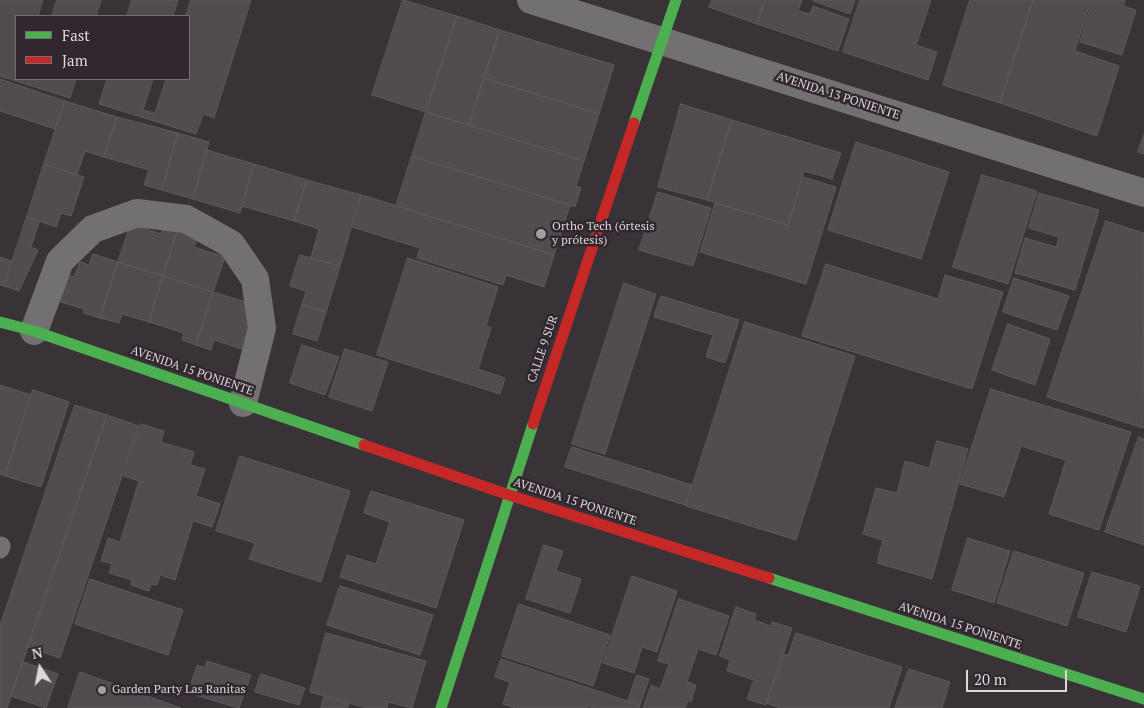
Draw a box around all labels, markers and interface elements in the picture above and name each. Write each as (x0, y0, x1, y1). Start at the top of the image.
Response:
legend (15, 15, 190, 80)
text: Fast (62, 25, 90, 45)
text: Jam (62, 50, 88, 70)
street label: AVENIDA 13 PONIENTE (774, 69, 902, 123)
place label: Ortho Tech (órtesis y prótesis) (552, 220, 655, 248)
marker: Ortho Tech (órtesis y prótesis) (534, 227, 548, 241)
street label: CALLE 9 SUR (525, 313, 561, 385)
street label: AVENIDA 15 PONIENTE (129, 343, 255, 399)
street label: AVENIDA 15 PONIENTE (511, 475, 639, 529)
street label: AVENIDA 15 PONIENTE (896, 599, 1024, 653)
text: N (30, 642, 44, 663)
north arrow (15, 643, 65, 693)
scale bar (969, 660, 1070, 692)
text: 20 m (974, 669, 1007, 689)
place label: Garden Party Las Ranitas (112, 683, 246, 697)
marker: Garden Party Las Ranitas (96, 684, 108, 696)

